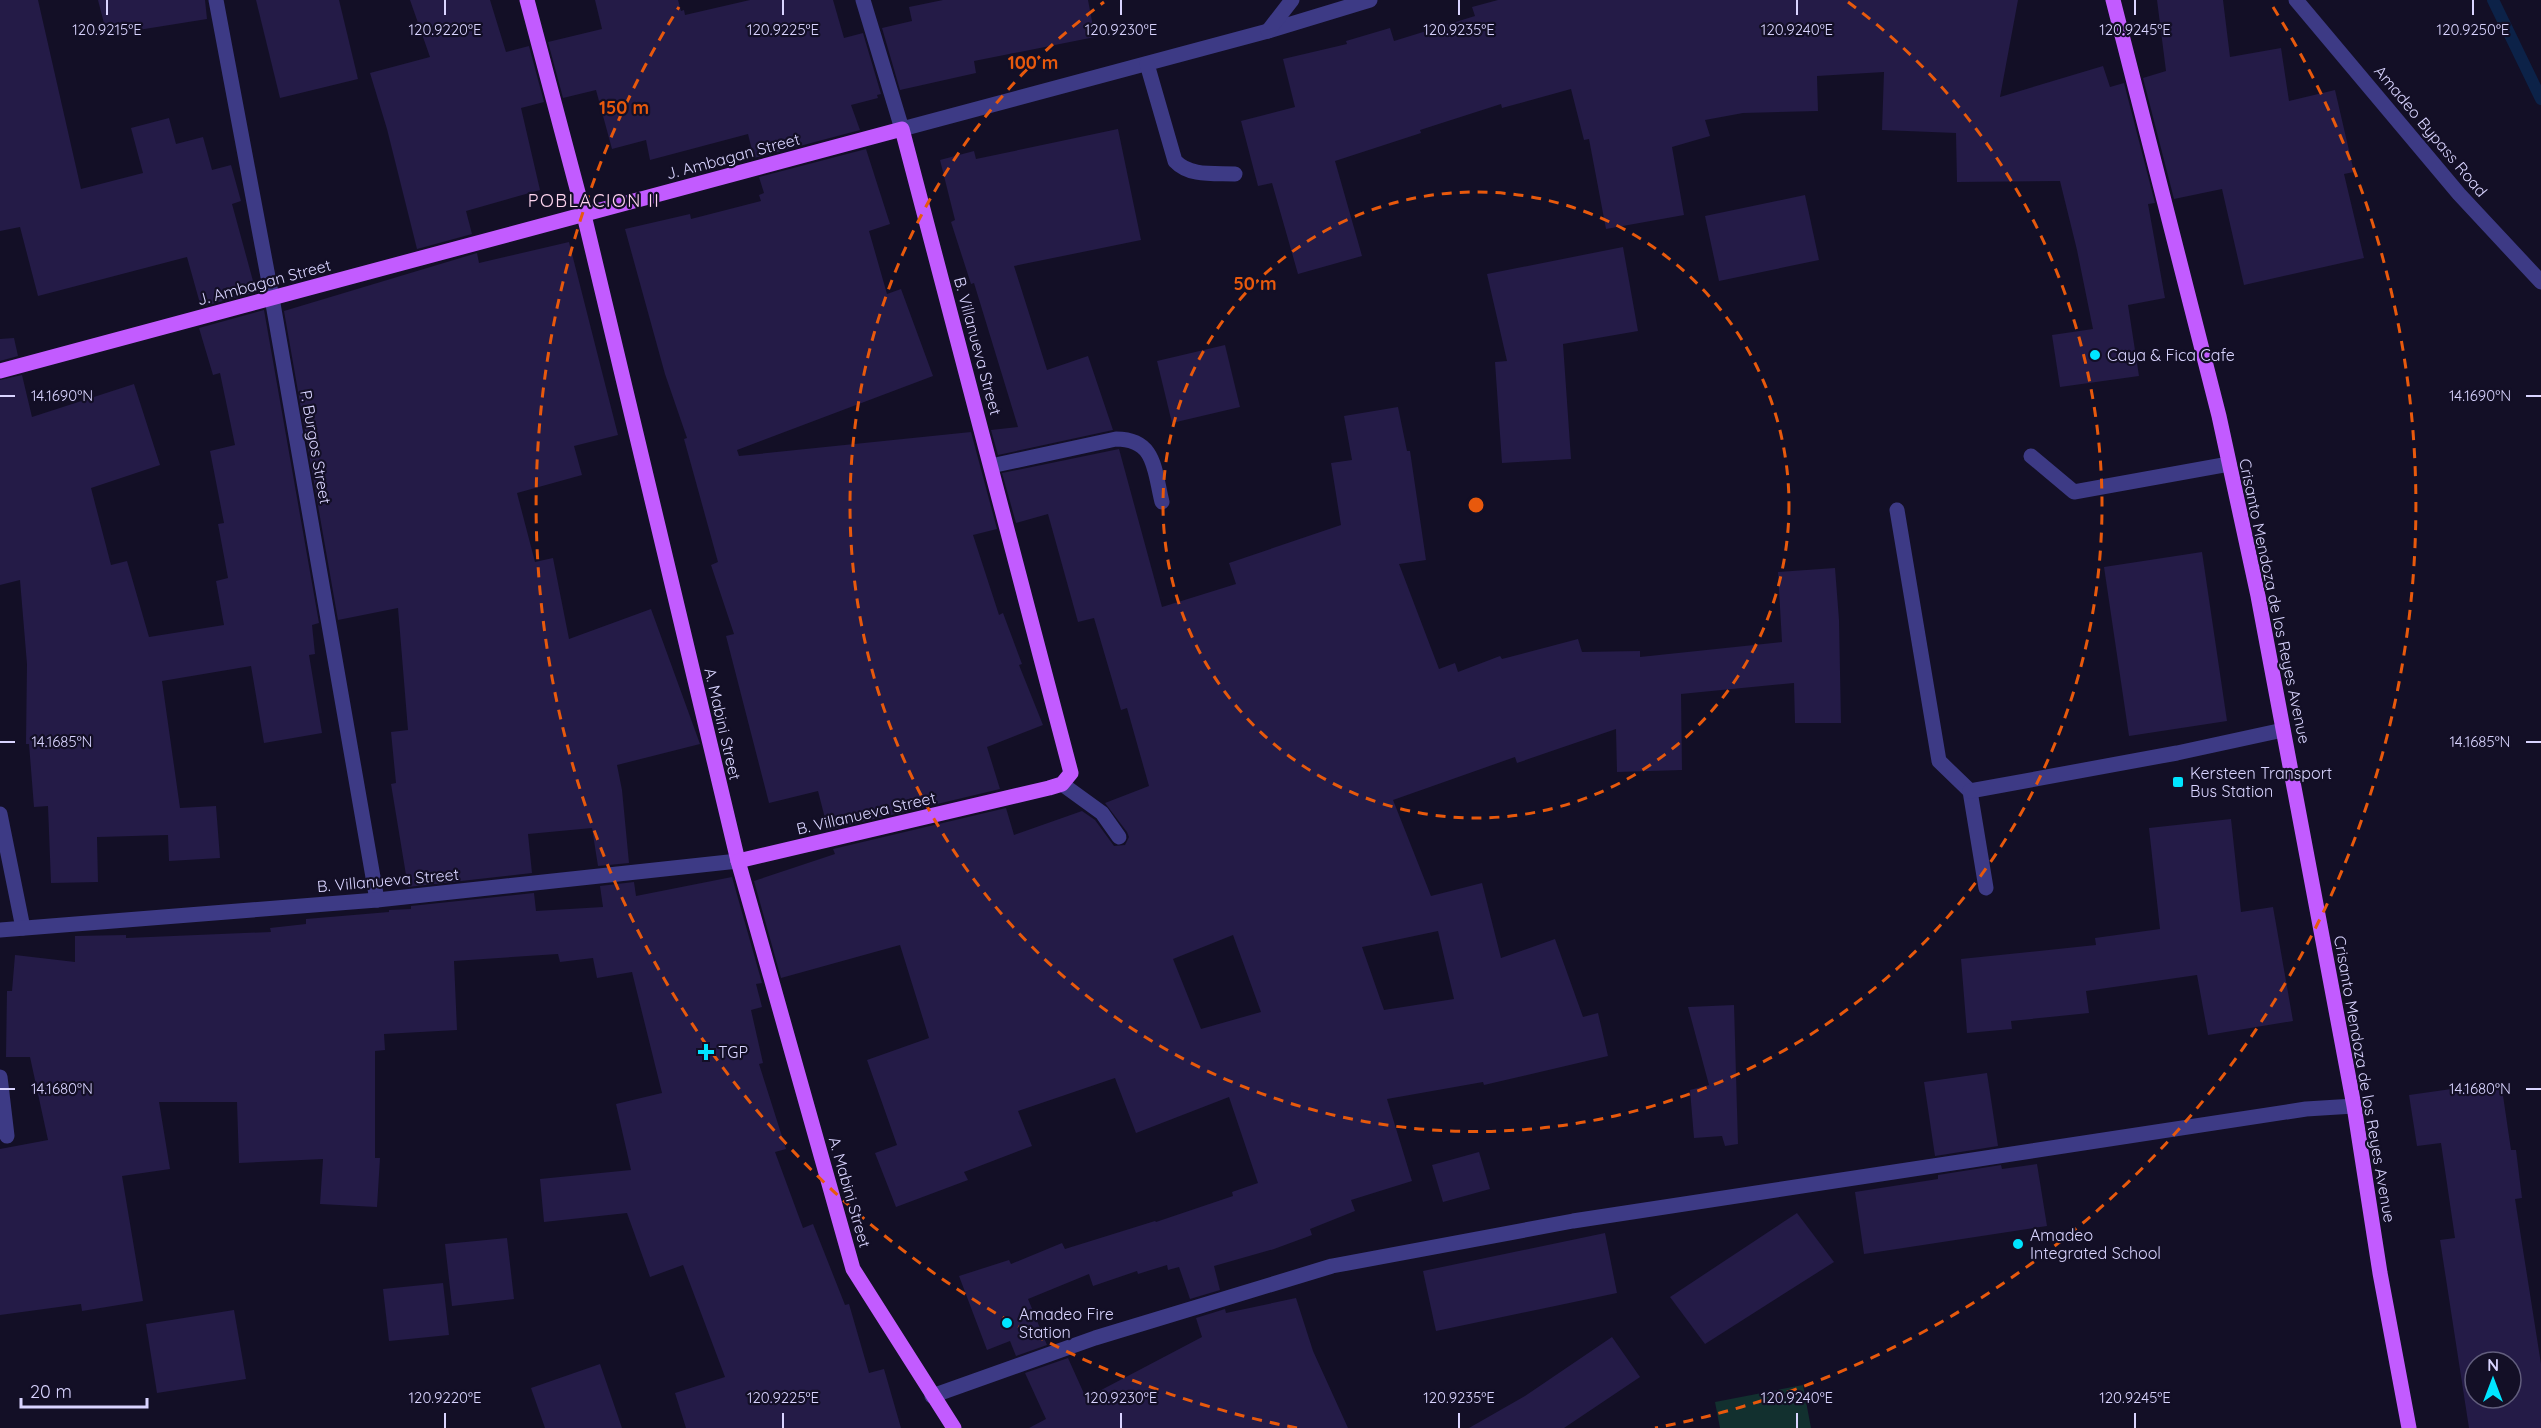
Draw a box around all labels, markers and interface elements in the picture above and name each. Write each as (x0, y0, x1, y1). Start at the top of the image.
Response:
text: 120.9215°E (72, 20, 142, 39)
text: 120.9220°E (409, 20, 481, 39)
text: 120.9225°E (747, 20, 819, 39)
text: 120.9230°E (1085, 20, 1157, 39)
text: 120.9235°E (1423, 20, 1495, 39)
text: 120.9240°E (1761, 20, 1833, 39)
text: 120.9245°E (2099, 20, 2171, 39)
text: 120.9250°E (2437, 20, 2509, 39)
text: 100 m (1008, 51, 1058, 74)
street label: Amadeo Bypass Road (2370, 61, 2492, 201)
text: 150 m (599, 96, 649, 119)
street label: J. Ambagan Street (664, 129, 802, 183)
district label: POBLACION II (528, 189, 660, 212)
street label: J. Ambagan Street (195, 255, 333, 309)
text: 50 m (1233, 272, 1277, 295)
street label: B. Villanueva Street (950, 275, 1006, 417)
place label: Caya & Fica Cafe (2107, 345, 2235, 365)
marker: Caya & Fica Cafe (2088, 348, 2102, 362)
text: 14.1690°N (31, 386, 93, 405)
text: 14.1690°N (2449, 386, 2511, 405)
street label: P. Burgos Street (296, 388, 336, 506)
street label: Crisanto Mendoza de los Reyes Avenue (2235, 457, 2315, 745)
centre of rings (1466, 495, 1486, 515)
street label: A. Mabini Street (700, 666, 746, 782)
text: 14.1685°N (31, 732, 93, 751)
text: 14.1685°N (2449, 732, 2511, 751)
place label: Kersteen Transport Bus Station (2190, 763, 2332, 801)
marker: Kersteen Transport Bus Station (2171, 775, 2185, 789)
street label: B. Villanueva Street (794, 787, 938, 839)
street label: B. Villanueva Street (316, 864, 460, 896)
street label: Crisanto Mendoza de los Reyes Avenue (2330, 934, 2400, 1224)
place label: TGP (718, 1042, 748, 1062)
marker: TGP (699, 1045, 713, 1059)
text: 14.1680°N (31, 1079, 93, 1098)
text: 14.1680°N (2449, 1079, 2511, 1098)
street label: A. Mabini Street (825, 1134, 875, 1250)
place label: Amadeo Integrated School (2030, 1225, 2161, 1263)
marker: Amadeo Integrated School (2011, 1237, 2025, 1251)
place label: Amadeo Fire Station (1019, 1304, 1114, 1342)
marker: Amadeo Fire Station (1000, 1316, 1014, 1330)
north arrow (2463, 1350, 2523, 1410)
text: N (2487, 1355, 2499, 1375)
scale bar (21, 1371, 147, 1409)
text: 20 m (30, 1380, 72, 1403)
text: 120.9220°E (409, 1388, 481, 1407)
text: 120.9225°E (747, 1388, 819, 1407)
text: 120.9230°E (1085, 1388, 1157, 1407)
text: 120.9235°E (1423, 1388, 1495, 1407)
text: 120.9240°E (1761, 1388, 1833, 1407)
text: 120.9245°E (2099, 1388, 2171, 1407)

